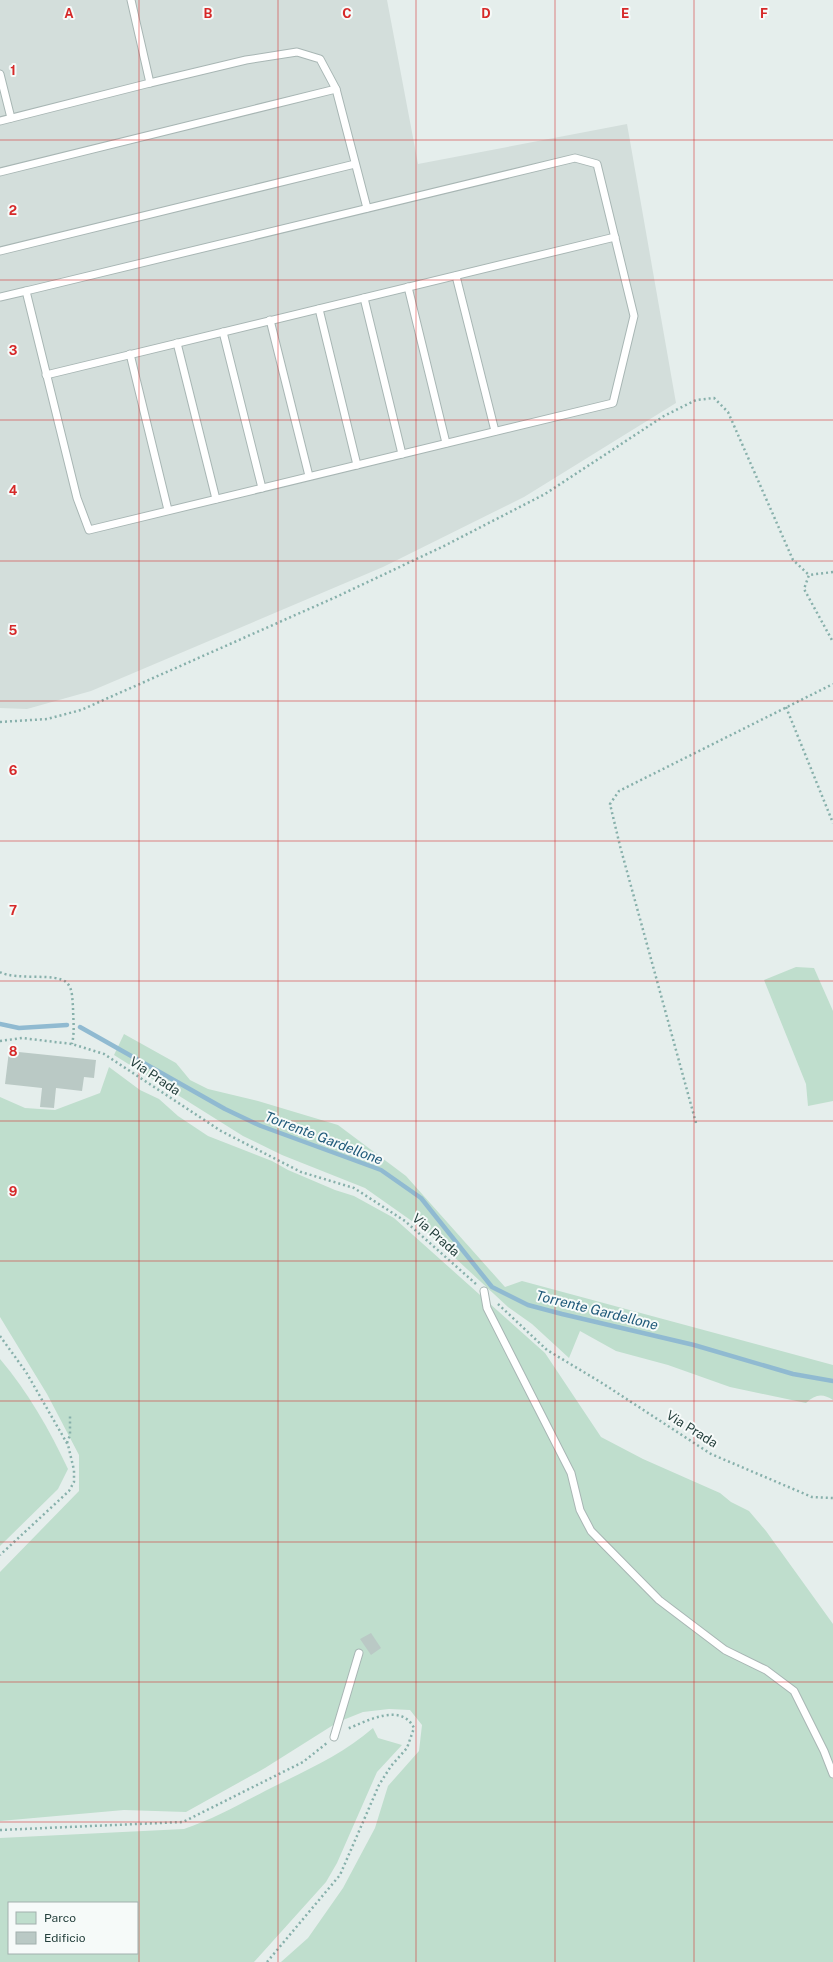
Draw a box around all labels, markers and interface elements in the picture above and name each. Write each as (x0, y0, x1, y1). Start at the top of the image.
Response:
text: A (64, 6, 74, 21)
text: B (204, 6, 213, 21)
text: C (342, 6, 352, 21)
text: D (481, 6, 491, 21)
text: E (621, 6, 629, 21)
text: F (760, 6, 768, 21)
text: 1 (10, 63, 16, 78)
text: 2 (9, 203, 17, 218)
text: 3 (9, 343, 18, 358)
text: 4 (9, 483, 18, 498)
text: 5 (9, 623, 18, 638)
text: 6 (9, 763, 18, 778)
text: 7 (9, 903, 17, 918)
text: 8 (9, 1044, 18, 1059)
street label: Via Prada (127, 1054, 183, 1098)
water label: Torrente Gardellone (263, 1108, 386, 1168)
text: 9 (9, 1184, 17, 1199)
street label: Via Prada (409, 1210, 463, 1260)
water label: Torrente Gardellone (534, 1287, 660, 1333)
street label: Via Prada (664, 1407, 720, 1451)
legend (8, 1902, 138, 1954)
text: Parco (44, 1911, 76, 1925)
text: Edificio (44, 1931, 86, 1945)

